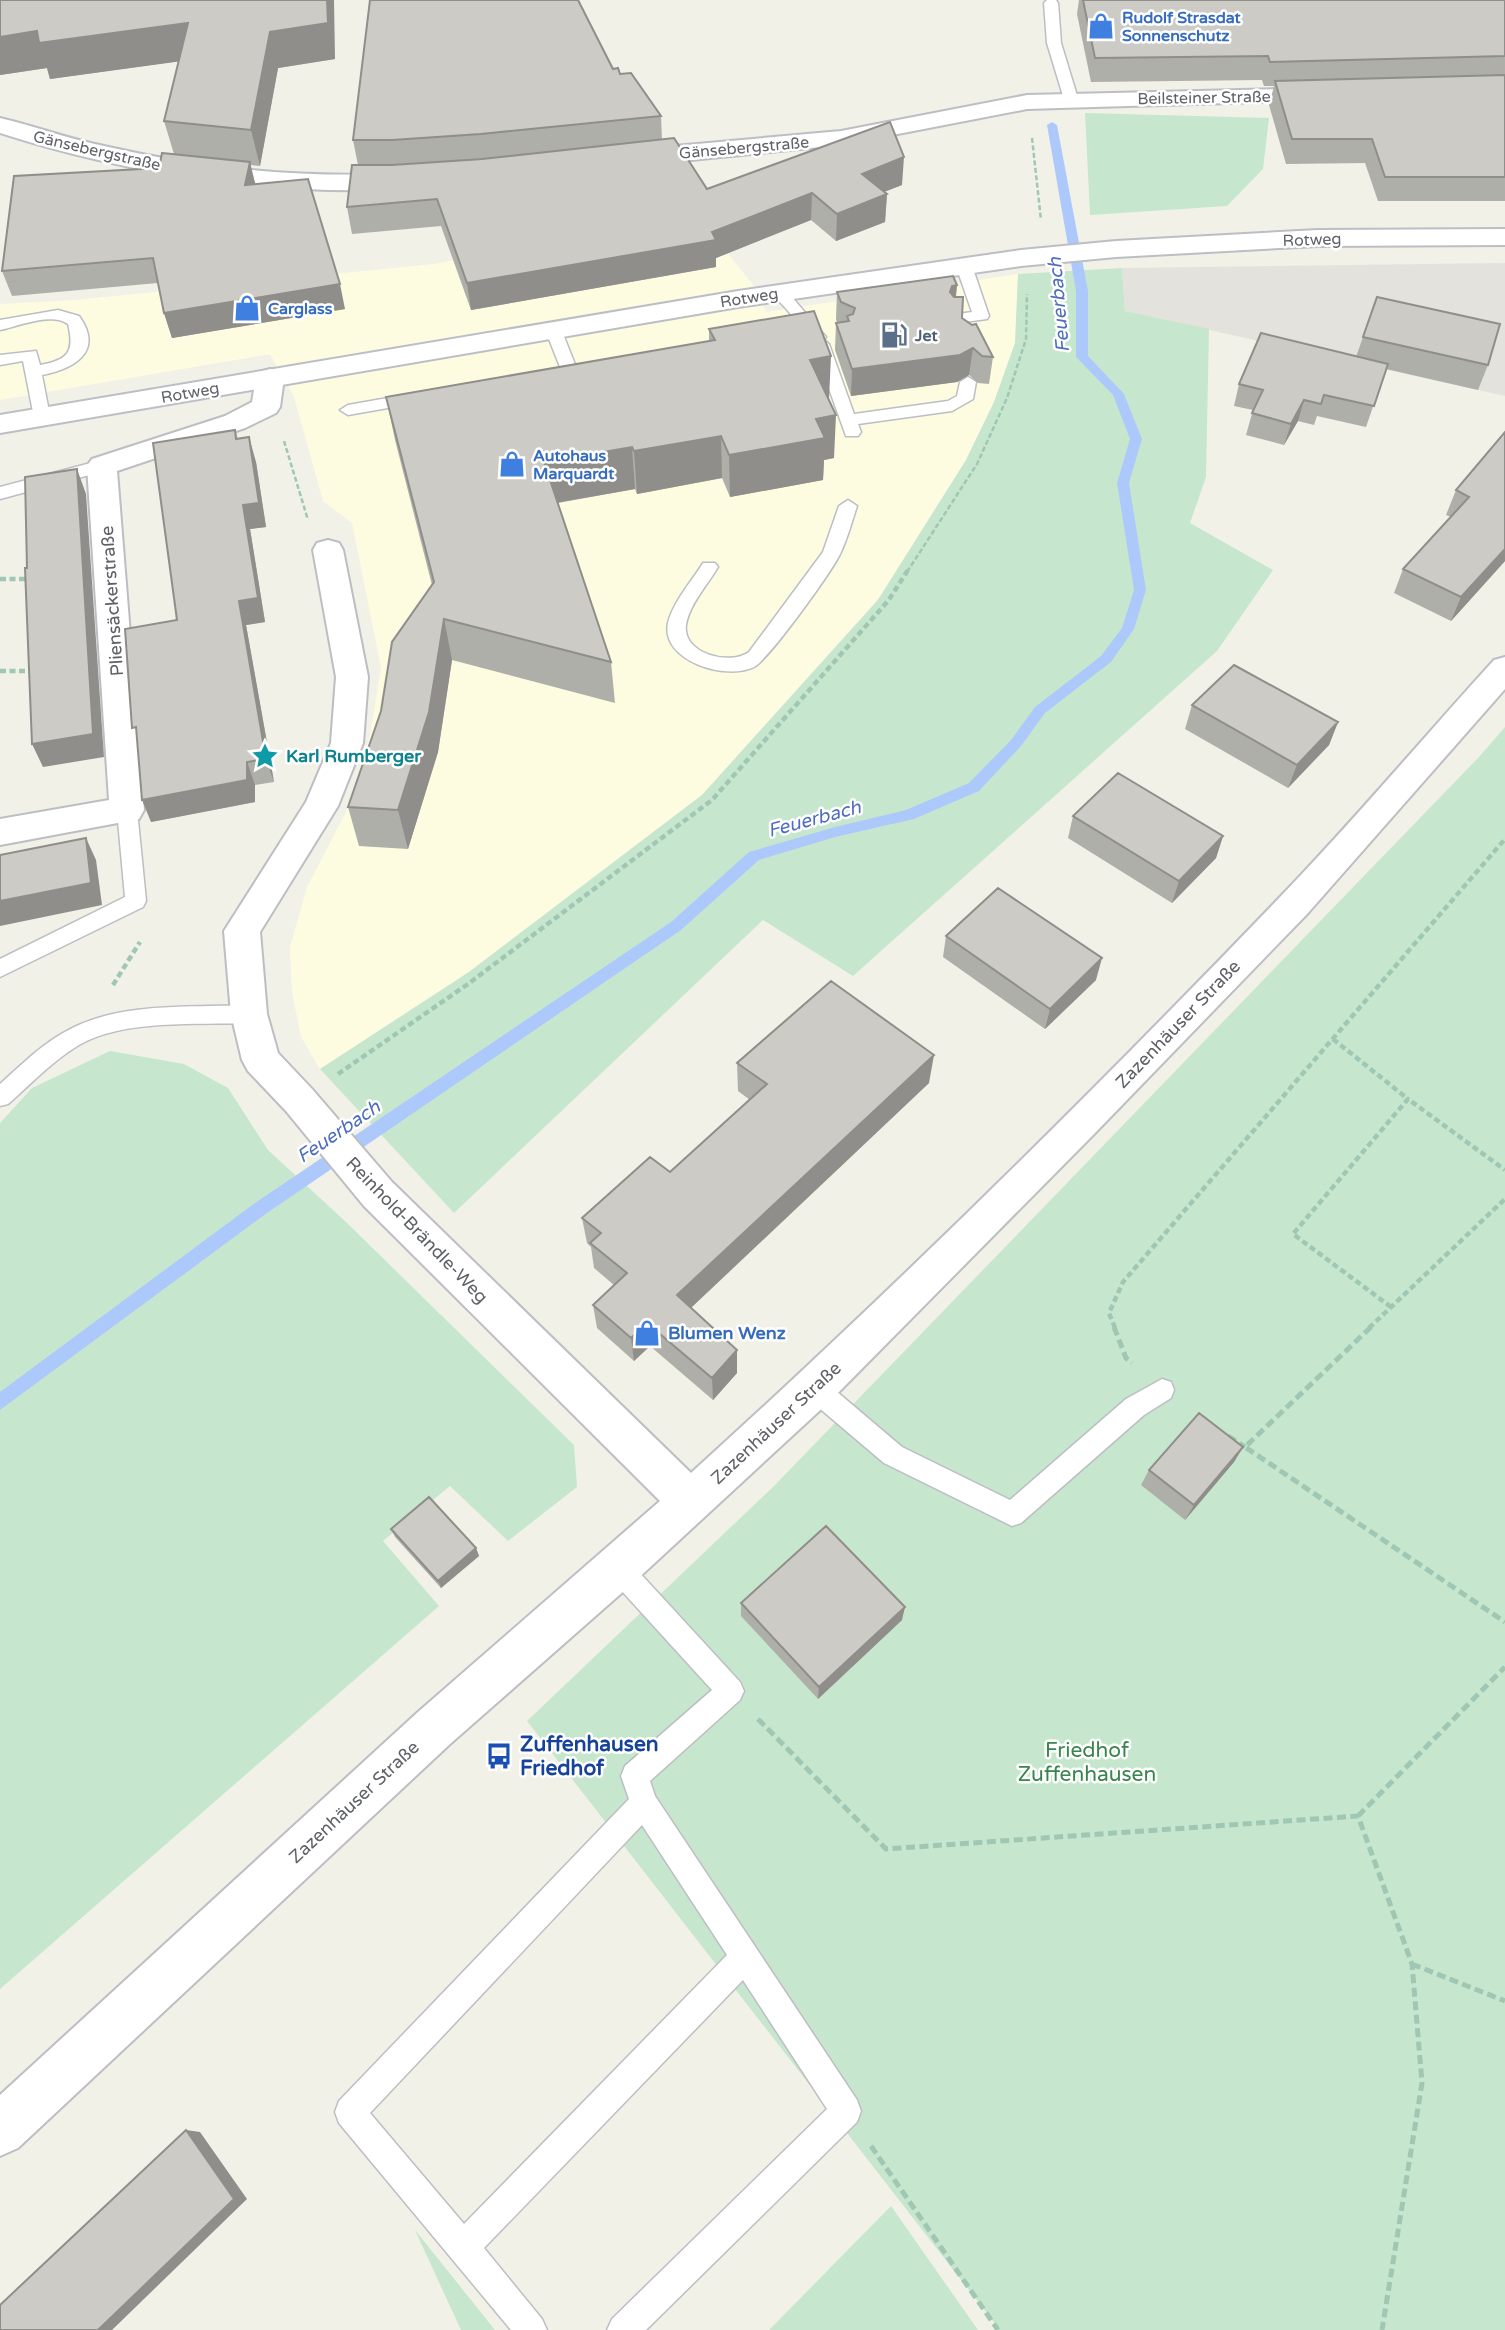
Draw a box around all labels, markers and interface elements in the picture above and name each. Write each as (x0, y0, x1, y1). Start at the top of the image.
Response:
place label: Rudolf Strasdat Sonnenschutz (1122, 8, 1242, 46)
shop icon: Rudolf Strasdat Sonnenschutz (1086, 11, 1116, 41)
street label: Beilsteiner Straße (1137, 87, 1271, 109)
street label: Gänsebergstraße (31, 127, 163, 175)
street label: Gänsebergstraße (678, 132, 810, 164)
street label: Rotweg (1282, 229, 1342, 251)
water label: Feuerbach (1044, 256, 1074, 353)
street label: Rotweg (719, 284, 780, 312)
shop icon: Carglass (232, 293, 262, 323)
place label: Carglass (268, 299, 333, 319)
fuel station icon: Jet (879, 320, 909, 350)
place label: Jet (914, 326, 939, 346)
street label: Rotweg (159, 378, 221, 408)
place label: Autohaus Marquardt (533, 446, 615, 484)
shop icon: Autohaus Marquardt (497, 449, 527, 479)
street label: Pliensäckerstraße (96, 525, 128, 677)
place icon: Karl Rumberger (250, 741, 280, 771)
place label: Karl Rumberger (286, 745, 422, 767)
water label: Feuerbach (765, 796, 864, 842)
street label: Zazenhäuser Straße (1111, 955, 1245, 1093)
water label: Feuerbach (293, 1096, 385, 1168)
street label: Reinhold-Brändle-Weg (341, 1152, 493, 1308)
shop icon: Blumen Wenz (632, 1318, 662, 1348)
place label: Blumen Wenz (668, 1322, 786, 1344)
street label: Zazenhäuser Straße (706, 1357, 846, 1489)
place label: Zuffenhausen Friedhof (520, 1732, 659, 1781)
street label: Zazenhäuser Straße (284, 1736, 424, 1868)
park label: Friedhof Zuffenhausen (1018, 1738, 1156, 1787)
bus stop icon: Zuffenhausen Friedhof (484, 1741, 514, 1771)

